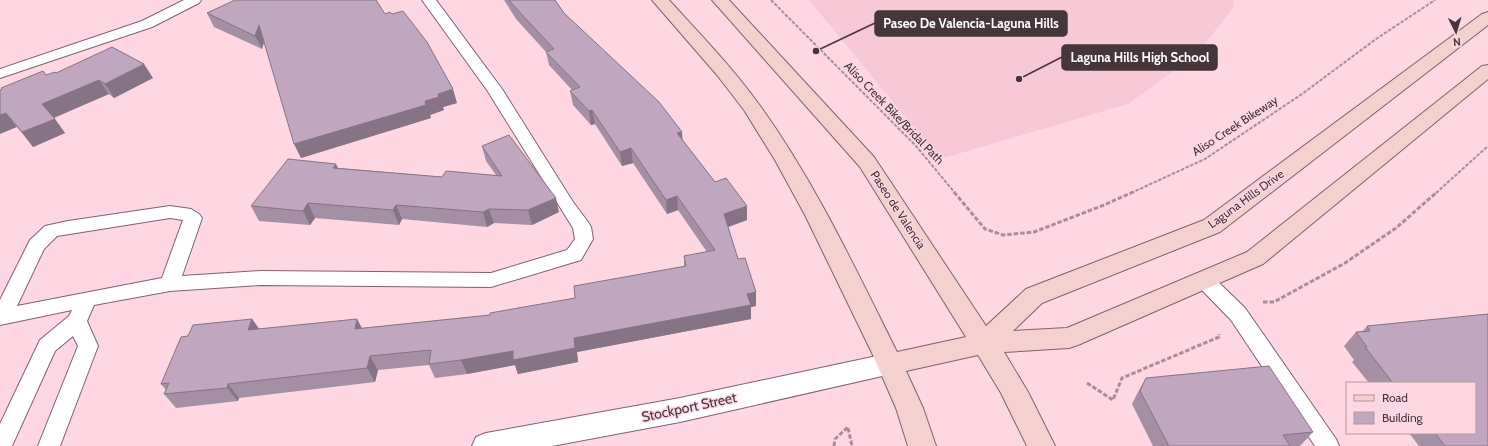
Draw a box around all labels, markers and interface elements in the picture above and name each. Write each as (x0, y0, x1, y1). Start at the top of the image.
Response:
callout: Paseo De Valencia-Laguna Hills (875, 11, 1067, 36)
north arrow (1436, 12, 1476, 52)
text: Paseo De Valencia-Laguna Hills (883, 15, 1059, 31)
text: N (1452, 35, 1461, 49)
callout: Laguna Hills High School (1062, 45, 1217, 70)
text: Laguna Hills High School (1071, 49, 1210, 65)
street label: Aliso Creek Bike/Bridal Path (841, 58, 947, 167)
street label: Aliso Creek Bikeway (1189, 92, 1280, 159)
street label: Laguna Hills Drive (1205, 166, 1287, 231)
street label: Paseo de Valencia (868, 168, 929, 252)
legend (1346, 382, 1476, 434)
street label: Stockport Street (640, 388, 738, 426)
text: Road (1382, 390, 1408, 405)
text: Building (1382, 410, 1424, 425)

